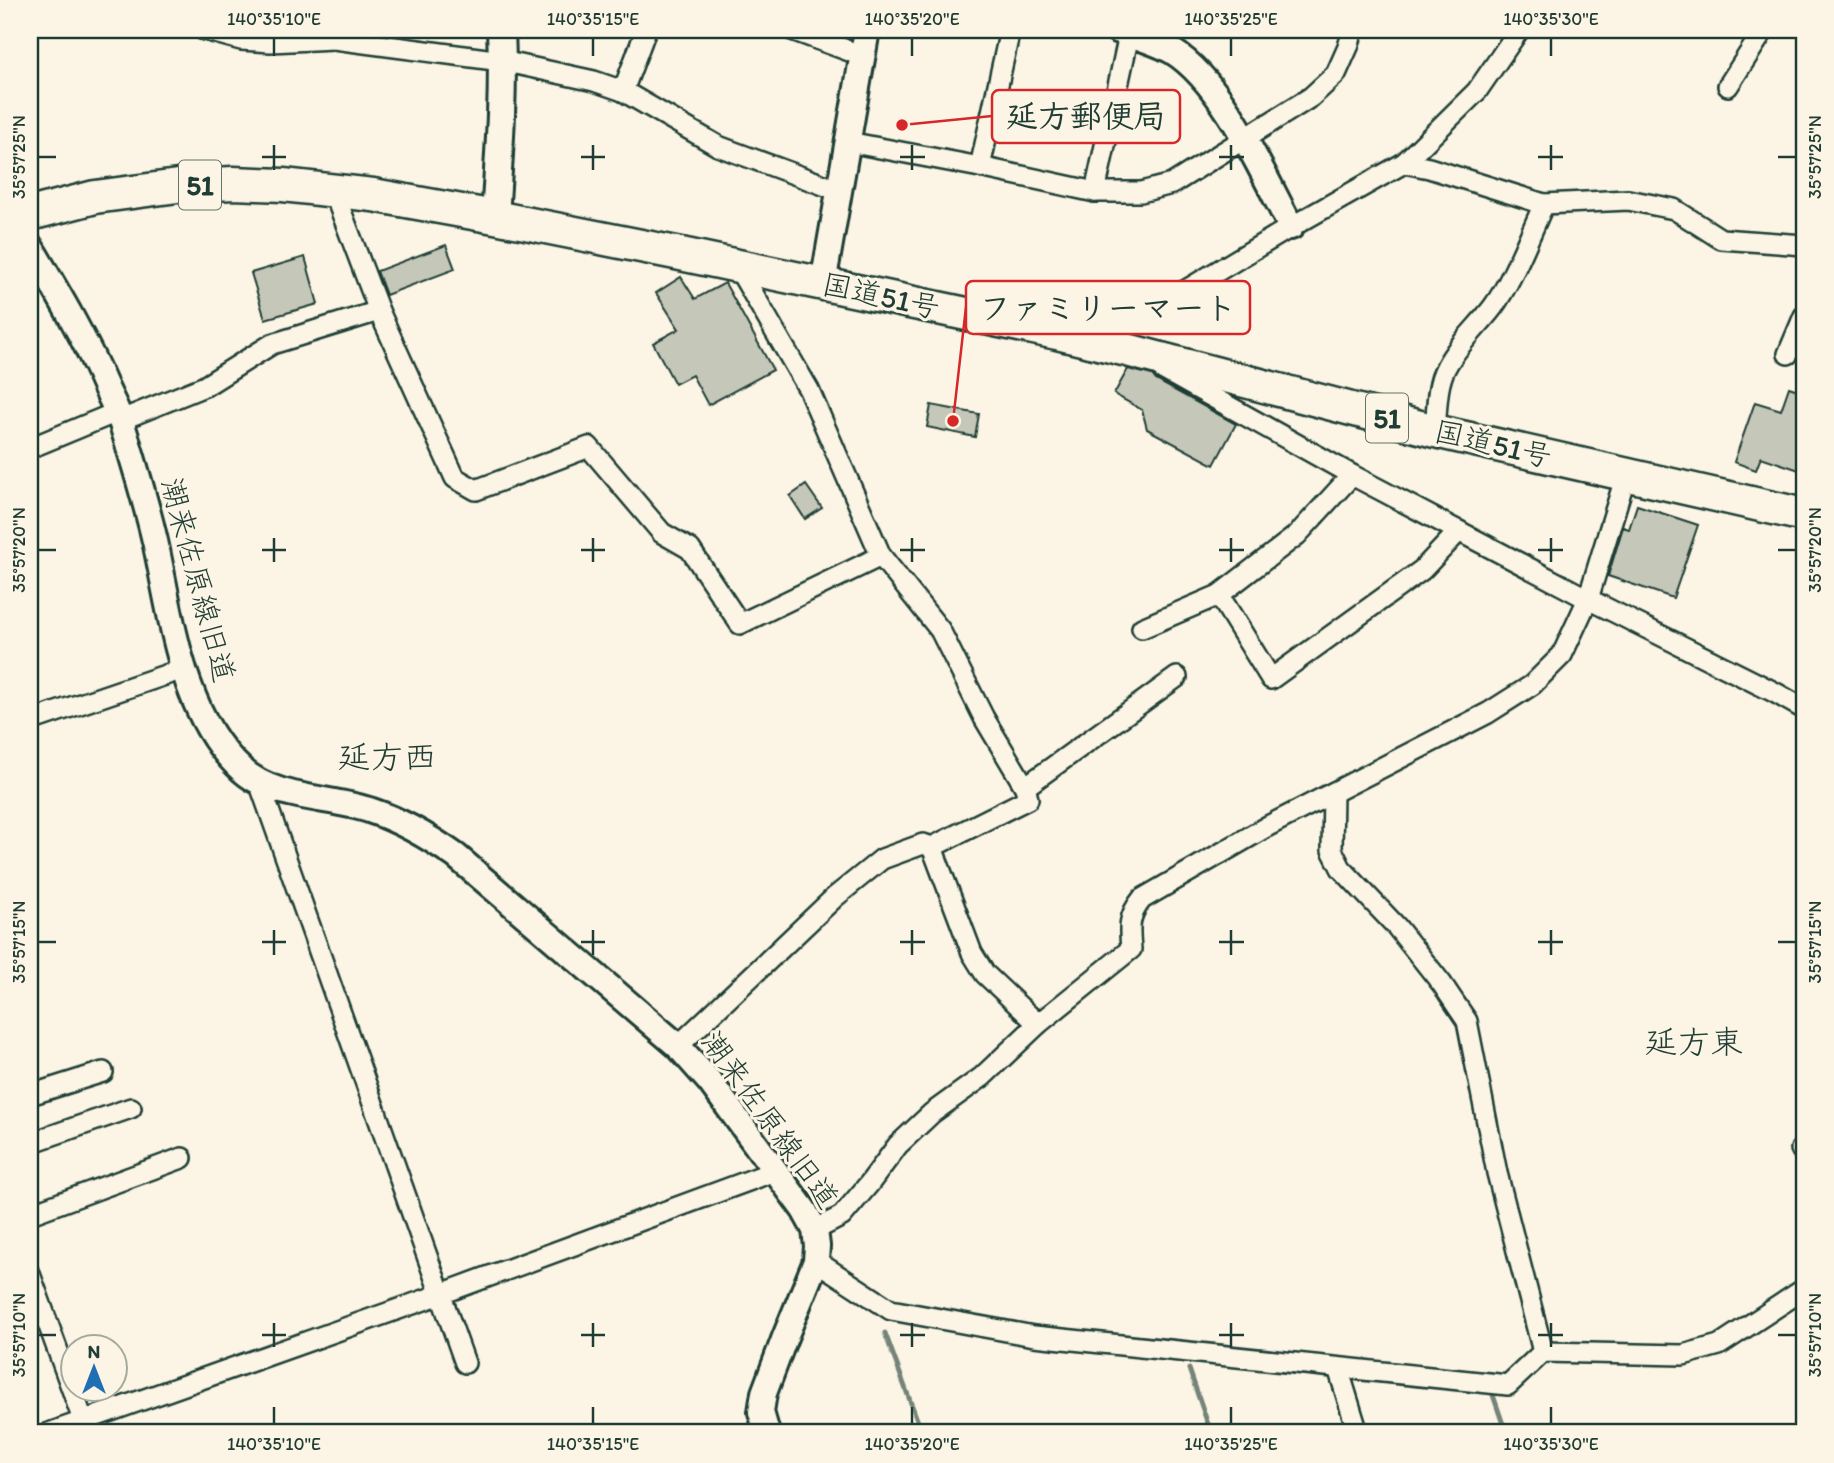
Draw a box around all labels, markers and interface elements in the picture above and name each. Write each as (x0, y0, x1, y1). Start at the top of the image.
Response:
text: 140°35'10"E (227, 8, 321, 30)
text: 140°35'15"E (547, 8, 639, 30)
text: 140°35'20"E (864, 8, 960, 30)
text: 140°35'25"E (1184, 8, 1278, 30)
text: 140°35'30"E (1503, 8, 1599, 30)
callout: 延方郵便局 (992, 90, 1180, 143)
text: 延方郵便局 (1006, 97, 1166, 135)
text: 35°57'25"N (8, 115, 30, 199)
text: 35°57'25"N (1804, 115, 1826, 199)
road number: 51 (179, 160, 221, 210)
street label: 国道51号 (819, 265, 943, 326)
callout: ファミリーマート (966, 281, 1250, 334)
text: ファミリーマート (979, 289, 1237, 327)
road number: 51 (1366, 394, 1408, 442)
street label: 国道51号 (1431, 412, 1556, 475)
street label: 潮来佐原線旧道 (153, 474, 244, 686)
text: 35°57'20"N (8, 507, 30, 593)
text: 35°57'20"N (1804, 507, 1826, 593)
district label: 延方西 (338, 737, 437, 776)
text: 35°57'15"N (8, 901, 30, 983)
text: 35°57'15"N (1804, 901, 1826, 983)
district label: 延方東 (1645, 1022, 1744, 1061)
street label: 潮来佐原線旧道 (694, 1024, 847, 1216)
text: 35°57'10"N (8, 1293, 30, 1377)
text: 35°57'10"N (1804, 1293, 1826, 1377)
north arrow (60, 1334, 130, 1404)
text: N (88, 1340, 100, 1363)
text: 140°35'10"E (227, 1433, 321, 1455)
text: 140°35'15"E (547, 1433, 639, 1455)
text: 140°35'20"E (864, 1433, 960, 1455)
text: 140°35'25"E (1184, 1433, 1278, 1455)
text: 140°35'30"E (1503, 1433, 1599, 1455)

